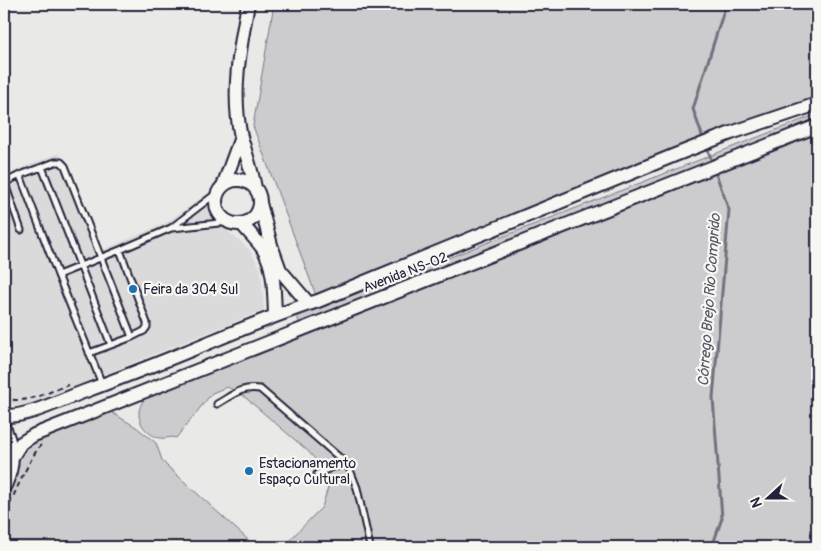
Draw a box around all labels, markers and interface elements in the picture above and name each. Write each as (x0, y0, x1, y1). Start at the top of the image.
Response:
water label: Córrego Brejo Rio Comprido (694, 212, 725, 387)
street label: Avenida NS-02 (361, 249, 450, 296)
place label: Feira da 304 Sul (143, 281, 238, 298)
marker: Feira da 304 Sul (127, 283, 139, 295)
place label: Estacionamento Espaço Cultural (259, 455, 357, 488)
marker: Estacionamento Espaço Cultural (243, 465, 255, 477)
north arrow (744, 474, 794, 524)
text: N (747, 495, 766, 510)

